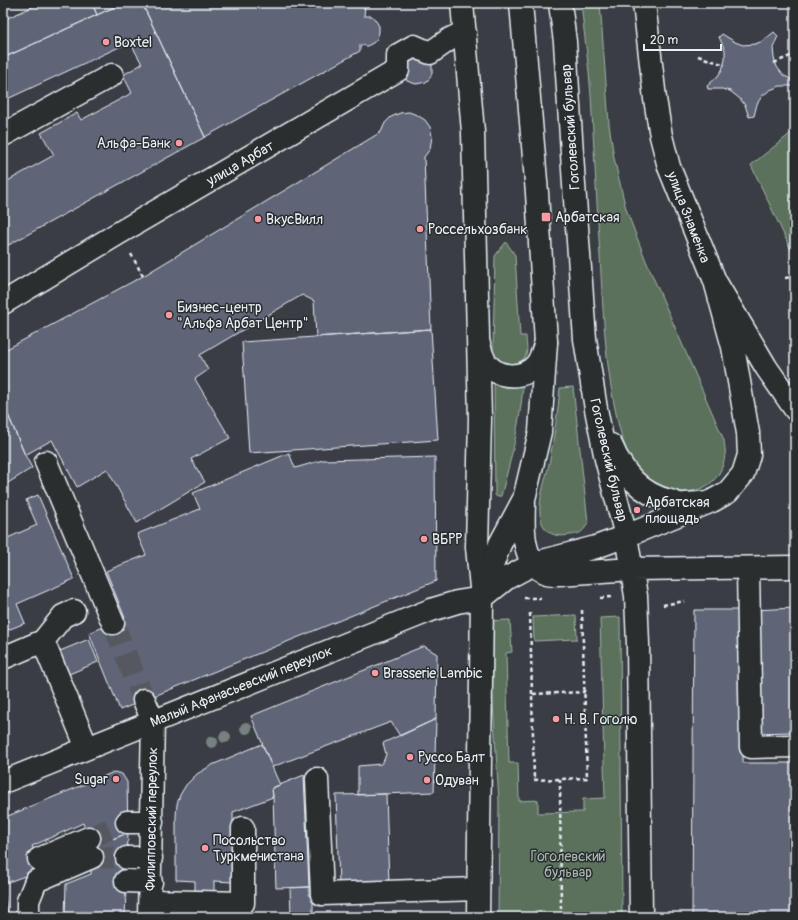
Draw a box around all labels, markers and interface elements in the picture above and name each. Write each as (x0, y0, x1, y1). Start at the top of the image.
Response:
scale bar (644, 26, 721, 52)
text: 20 m (650, 33, 679, 48)
place label: Boxtel (114, 34, 152, 51)
marker: Boxtel (101, 37, 111, 47)
street label: Гоголевский бульвар (558, 63, 583, 190)
place label: Альфа-Банк (97, 135, 171, 152)
street label: улица Арбат (203, 137, 277, 190)
marker: Альфа-Банк (174, 138, 184, 148)
street label: улица Знаменка (663, 168, 714, 265)
place label: Арбатская (555, 209, 620, 226)
place label: ВкусВилл (266, 211, 323, 228)
marker: Арбатская (540, 211, 552, 223)
marker: ВкусВилл (253, 214, 263, 224)
place label: Россельхозбанк (428, 221, 527, 238)
marker: Россельхозбанк (415, 224, 425, 234)
place label: Бизнес-центр "Альфа Арбат Центр" (177, 299, 308, 332)
marker: Бизнес-центр "Альфа Арбат Центр" (164, 310, 174, 320)
street label: Гоголевский бульвар (586, 397, 631, 524)
place label: Арбатская площадь (645, 494, 710, 527)
marker: Арбатская площадь (632, 505, 642, 515)
place label: ВБРР (432, 531, 462, 548)
marker: ВБРР (419, 534, 429, 544)
street label: Малый Афанасьевский переулок (148, 642, 335, 731)
place label: Brasserie Lambic (383, 665, 483, 682)
marker: Brasserie Lambic (370, 668, 380, 678)
place label: Н. В. Гоголю (564, 711, 638, 728)
marker: Н. В. Гоголю (551, 714, 561, 724)
street label: Филипповский переулок (142, 747, 161, 891)
place label: Руссо Балт (418, 749, 485, 766)
marker: Руссо Балт (405, 752, 415, 762)
place label: Sugar (74, 771, 108, 788)
place label: Одуван (435, 772, 479, 789)
marker: Sugar (111, 774, 121, 784)
marker: Одуван (422, 775, 432, 785)
place label: Посольство Туркменистана (213, 832, 304, 865)
marker: Посольство Туркменистана (200, 843, 210, 853)
park label: Гоголевский бульвар (531, 848, 605, 881)

